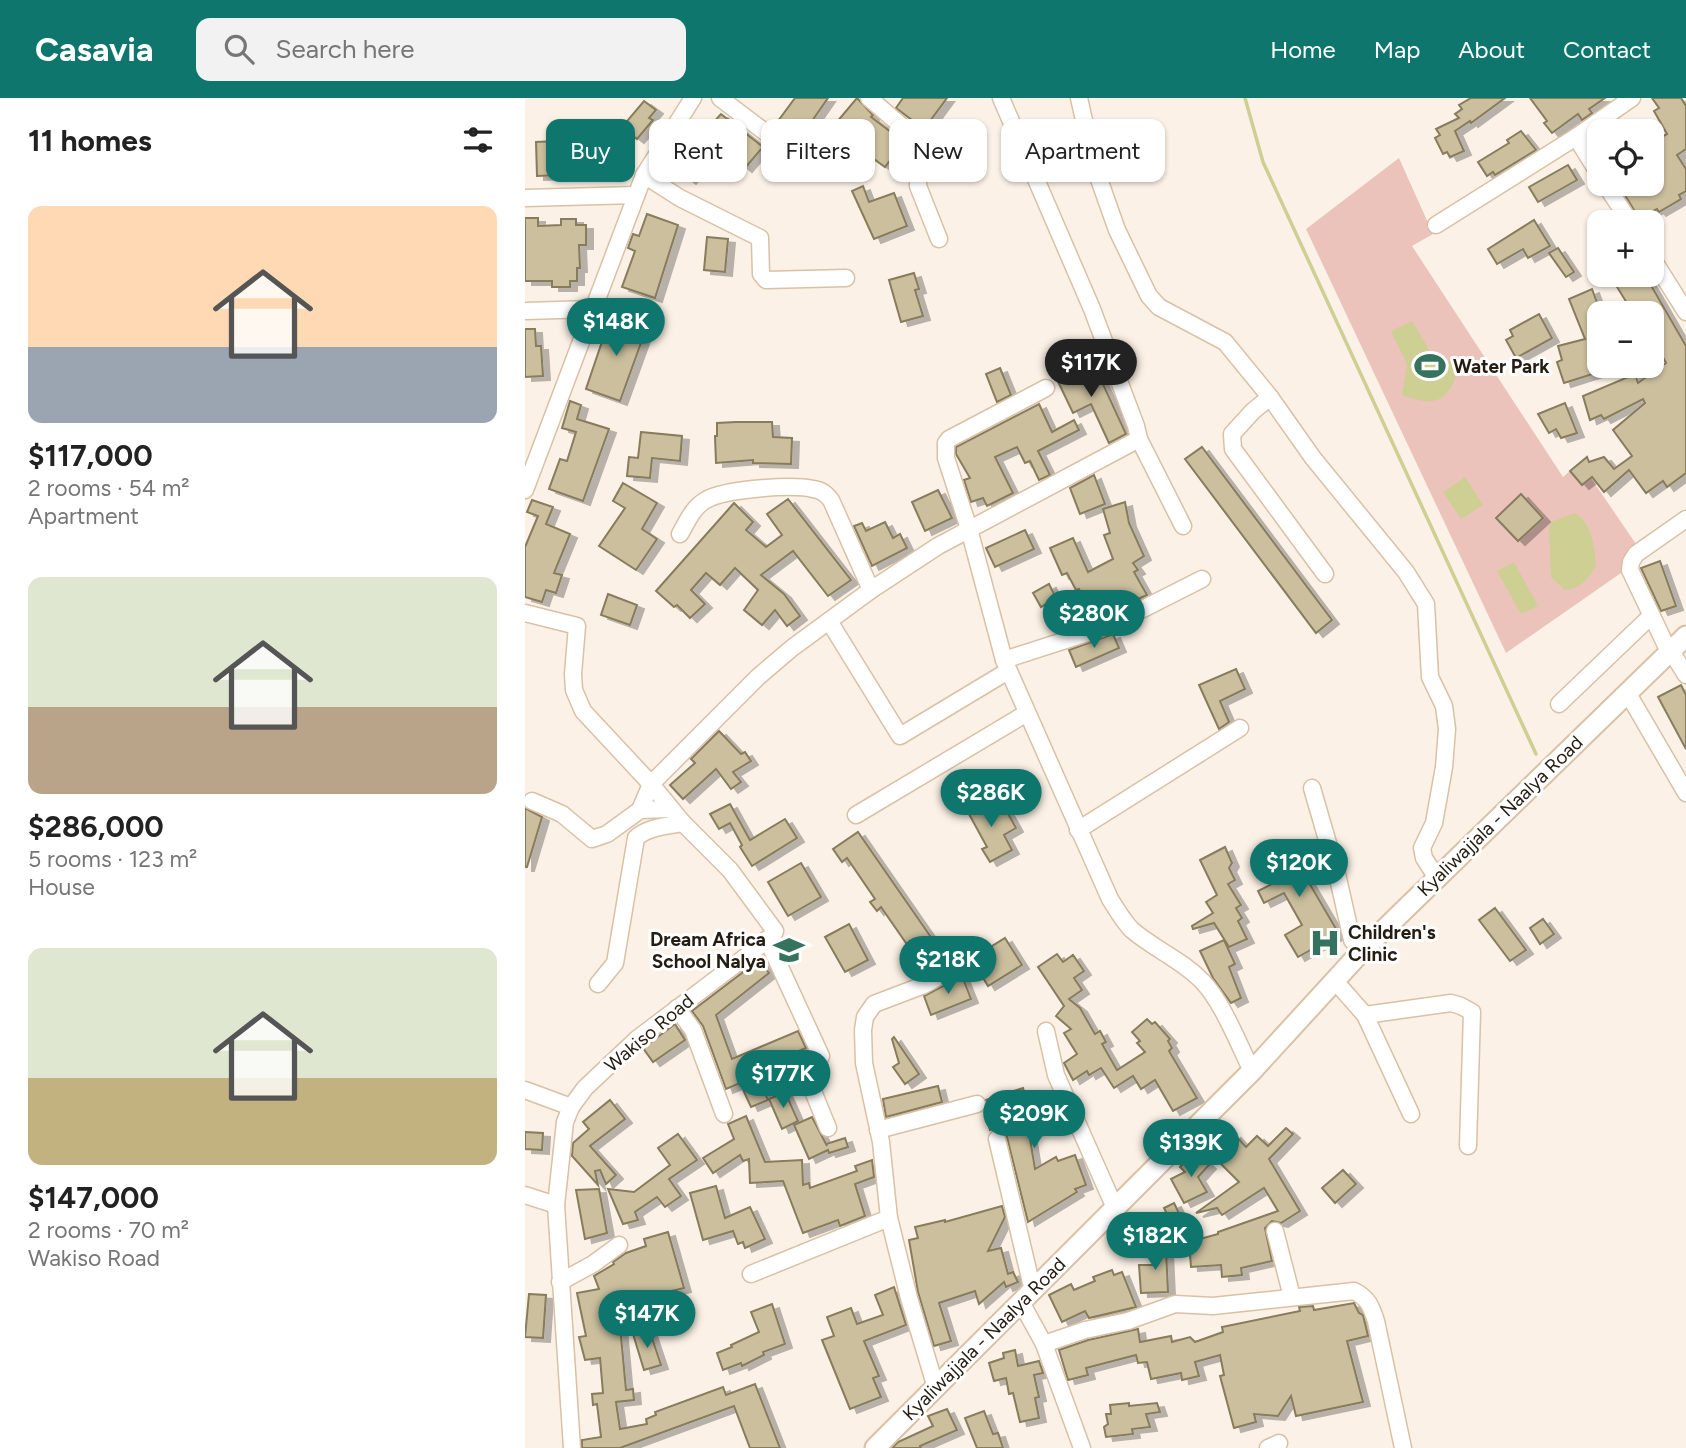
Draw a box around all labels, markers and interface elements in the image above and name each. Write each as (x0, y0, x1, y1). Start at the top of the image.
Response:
search box (196, 18, 686, 81)
text: Casavia (35, 30, 154, 69)
icon: search (220, 30, 258, 68)
text: Search here (276, 33, 415, 65)
text: Home (1270, 35, 1336, 64)
text: Map (1374, 35, 1420, 64)
text: About (1458, 35, 1525, 64)
text: Contact (1563, 35, 1651, 64)
chip: Buy (546, 119, 635, 182)
chip: Rent (649, 119, 747, 182)
chip: Filters (761, 119, 875, 182)
chip: New (889, 119, 987, 182)
chip: Apartment (1001, 119, 1165, 182)
map controls (1587, 119, 1664, 378)
button: locate (1587, 119, 1664, 196)
icon: filters (459, 121, 497, 159)
text: 11 homes (28, 122, 152, 159)
button: + (1587, 210, 1664, 287)
icon: home (200, 251, 326, 377)
pin: $148K (567, 299, 665, 358)
button: − (1587, 301, 1664, 378)
text: $148K (583, 307, 649, 335)
pin: $117K (1042, 340, 1140, 399)
text: $117K (1061, 348, 1121, 376)
sports icon: Water Park (1413, 349, 1447, 383)
place label: Water Park (1453, 355, 1550, 378)
text: $117,000 (28, 437, 153, 474)
text: 2 rooms · 54 m² (28, 474, 190, 502)
text: Apartment (28, 502, 139, 530)
pin: $280K (1045, 590, 1143, 650)
text: $280K (1059, 599, 1129, 627)
icon: home (200, 622, 326, 748)
street label: Kyaliwajjala - Naalya Road (1412, 731, 1588, 901)
pin: $286K (942, 770, 1040, 829)
text: $286K (957, 778, 1025, 806)
text: $286,000 (28, 808, 164, 845)
pin: $120K (1250, 840, 1348, 899)
text: 5 rooms · 123 m² (28, 845, 197, 873)
text: $120K (1266, 848, 1332, 876)
text: House (28, 873, 95, 901)
place label: Children's Clinic (1348, 921, 1436, 966)
hospital icon: Children's Clinic (1308, 926, 1342, 960)
place label: Dream Africa School Nalya (650, 928, 766, 973)
school or university icon: Dream Africa School Nalya (772, 933, 806, 967)
pin: $218K (899, 936, 997, 996)
text: $218K (915, 945, 981, 973)
street label: Wakiso Road (600, 989, 698, 1077)
icon: home (200, 993, 326, 1119)
pin: $177K (734, 1051, 832, 1110)
text: $177K (751, 1059, 815, 1087)
pin: $209K (985, 1090, 1083, 1150)
text: $209K (999, 1099, 1069, 1127)
pin: $139K (1142, 1119, 1240, 1179)
text: $139K (1159, 1128, 1223, 1156)
text: $147,000 (28, 1179, 159, 1216)
pin: $182K (1106, 1212, 1204, 1272)
text: 2 rooms · 70 m² (28, 1216, 189, 1244)
text: $182K (1122, 1221, 1188, 1249)
text: Wakiso Road (28, 1244, 160, 1272)
street label: Kyaliwajjala - Naalya Road (898, 1253, 1070, 1425)
pin: $147K (598, 1290, 696, 1350)
text: $147K (614, 1299, 680, 1327)

